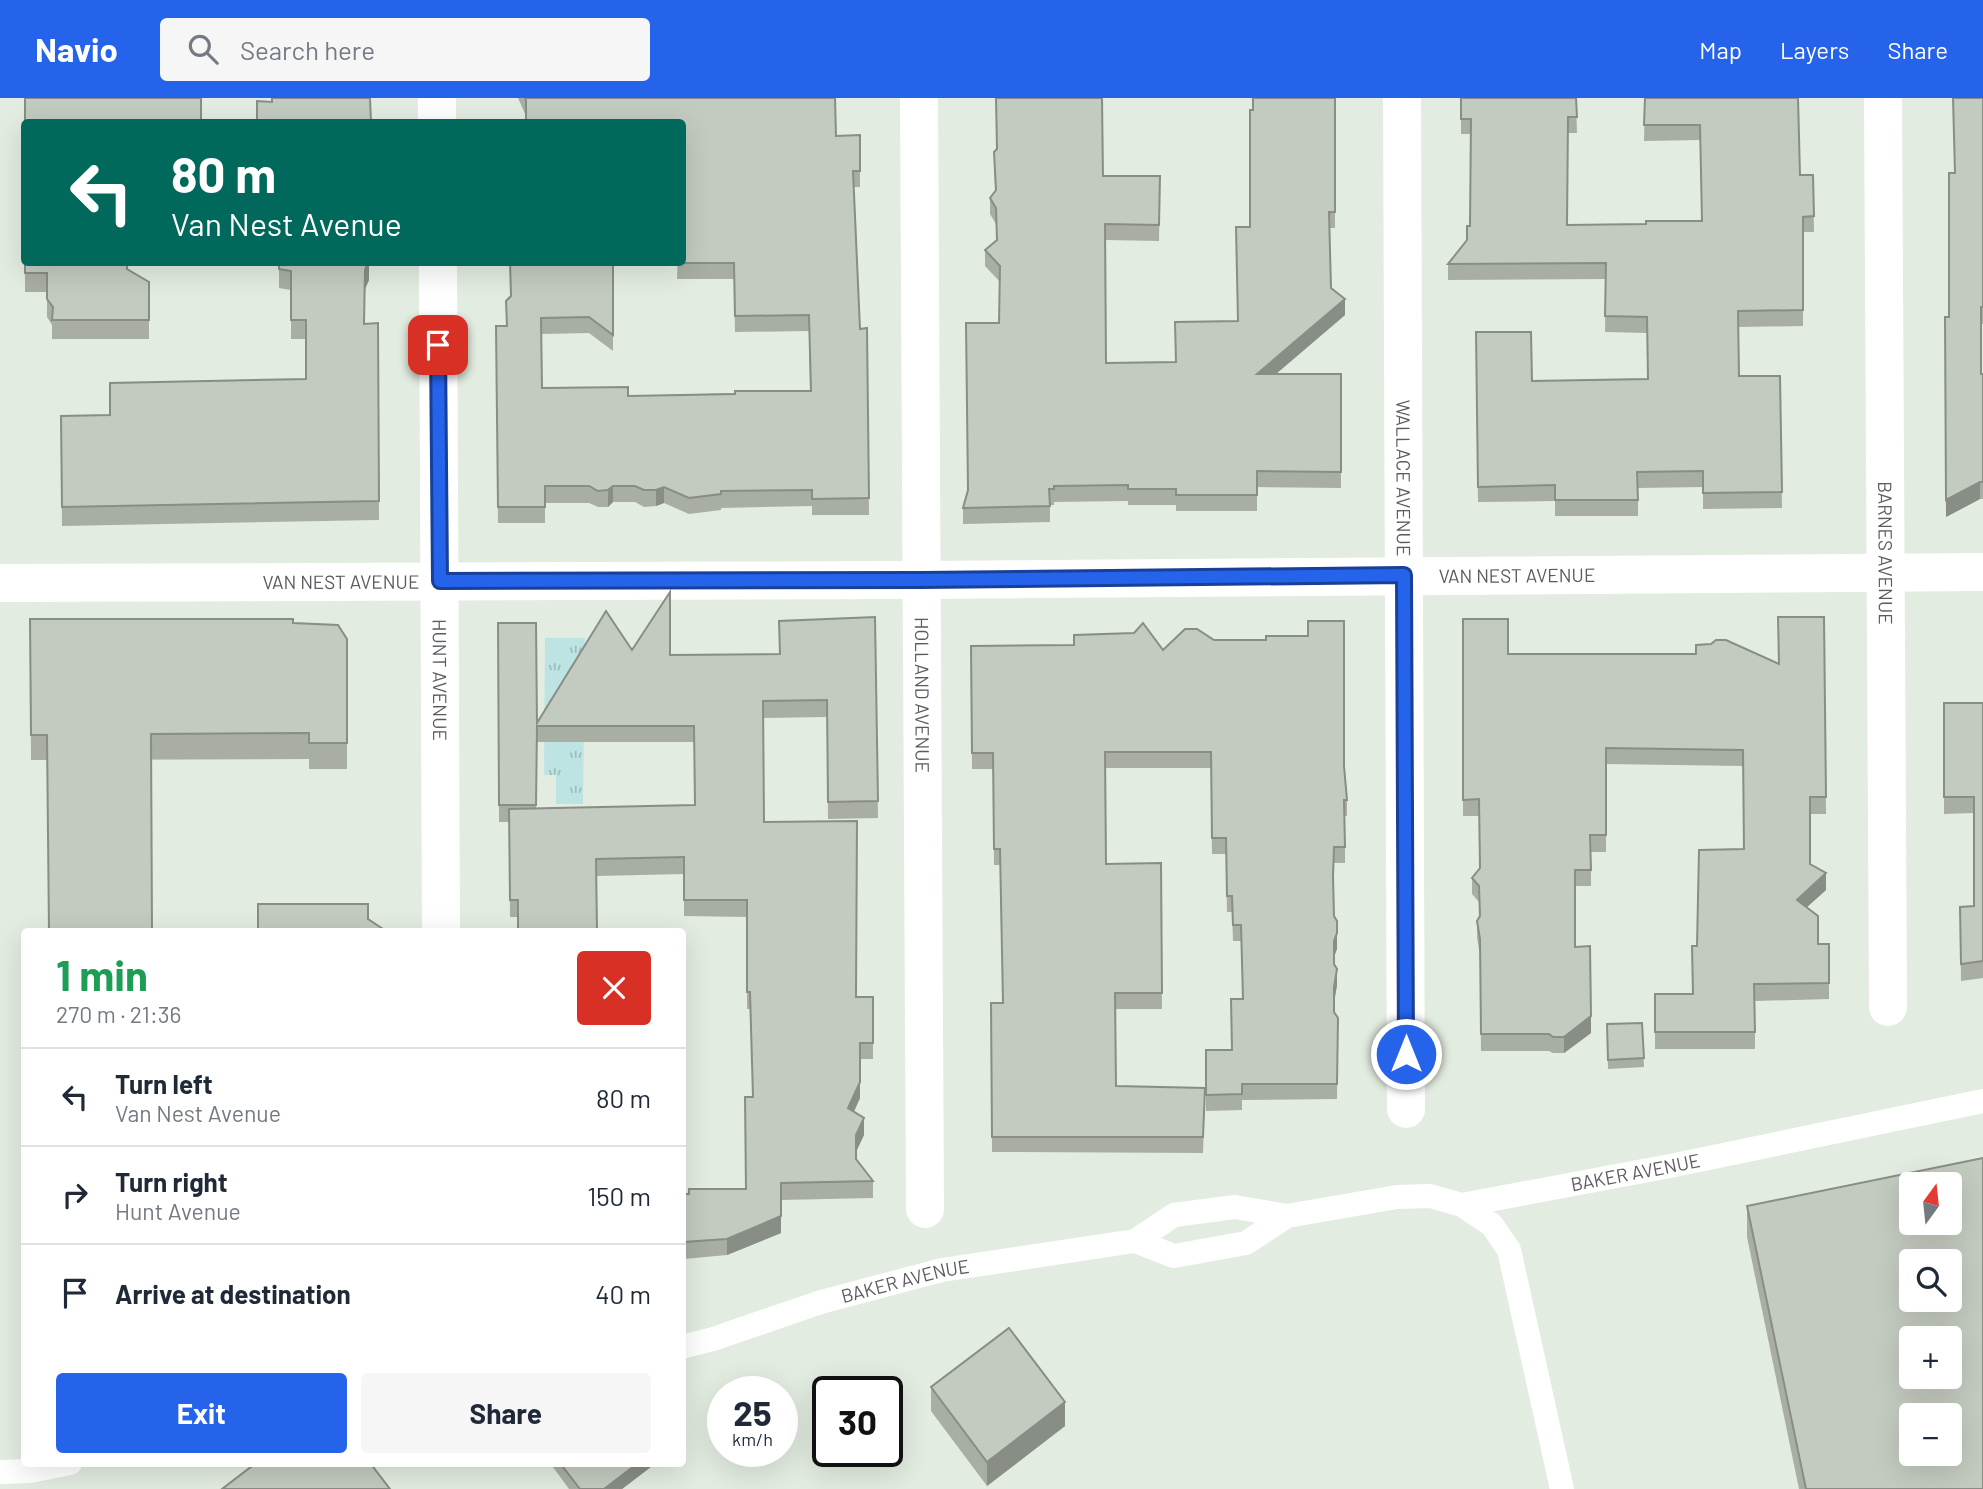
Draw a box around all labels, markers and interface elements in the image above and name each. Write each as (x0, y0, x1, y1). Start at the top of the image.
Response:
search box (160, 18, 650, 81)
text: Navio (35, 29, 118, 69)
icon: search (184, 30, 222, 68)
text: Search here (240, 34, 375, 65)
text: Map (1699, 35, 1742, 64)
text: Layers (1780, 35, 1849, 64)
text: Share (1887, 35, 1948, 64)
text: 80 m (171, 144, 276, 203)
icon: left (56, 147, 147, 238)
text: Van Nest Avenue (171, 204, 402, 242)
pin (408, 315, 468, 375)
icon: arrive (419, 326, 457, 364)
street label: WALLACE AVENUE (1392, 400, 1416, 556)
street label: BARNES AVENUE (1874, 481, 1898, 625)
street label: VAN NEST AVENUE (1438, 563, 1595, 587)
street label: VAN NEST AVENUE (263, 570, 419, 593)
street label: HOLLAND AVENUE (911, 617, 935, 773)
street label: HUNT AVENUE (429, 619, 452, 741)
text: 1 min (56, 949, 148, 999)
button: close (577, 951, 651, 1025)
text: 270 m · 21:36 (56, 1000, 181, 1028)
position arrow (1369, 1017, 1443, 1091)
text: Turn left (115, 1068, 213, 1099)
icon: left (56, 1078, 94, 1116)
text: 80 m (596, 1082, 651, 1113)
text: Van Nest Avenue (115, 1099, 281, 1127)
street label: BAKER AVENUE (1569, 1148, 1702, 1195)
text: Turn right (115, 1166, 228, 1197)
north arrow (1899, 1172, 1962, 1236)
map controls (1899, 1172, 1962, 1466)
icon: right (56, 1176, 94, 1214)
text: 150 m (587, 1180, 651, 1211)
text: Hunt Avenue (115, 1197, 241, 1225)
button: search (1899, 1249, 1962, 1312)
street label: BAKER AVENUE (838, 1254, 971, 1307)
icon: arrive (56, 1274, 94, 1312)
text: Arrive at destination (115, 1278, 351, 1309)
text: 40 m (595, 1278, 651, 1309)
button: + (1899, 1326, 1962, 1389)
button: Exit (56, 1373, 347, 1453)
button: Share (361, 1373, 651, 1453)
speed limit sign: 30 (812, 1376, 903, 1467)
text: 25 (733, 1391, 772, 1433)
button: − (1899, 1403, 1962, 1466)
text: km/h (732, 1428, 773, 1450)

